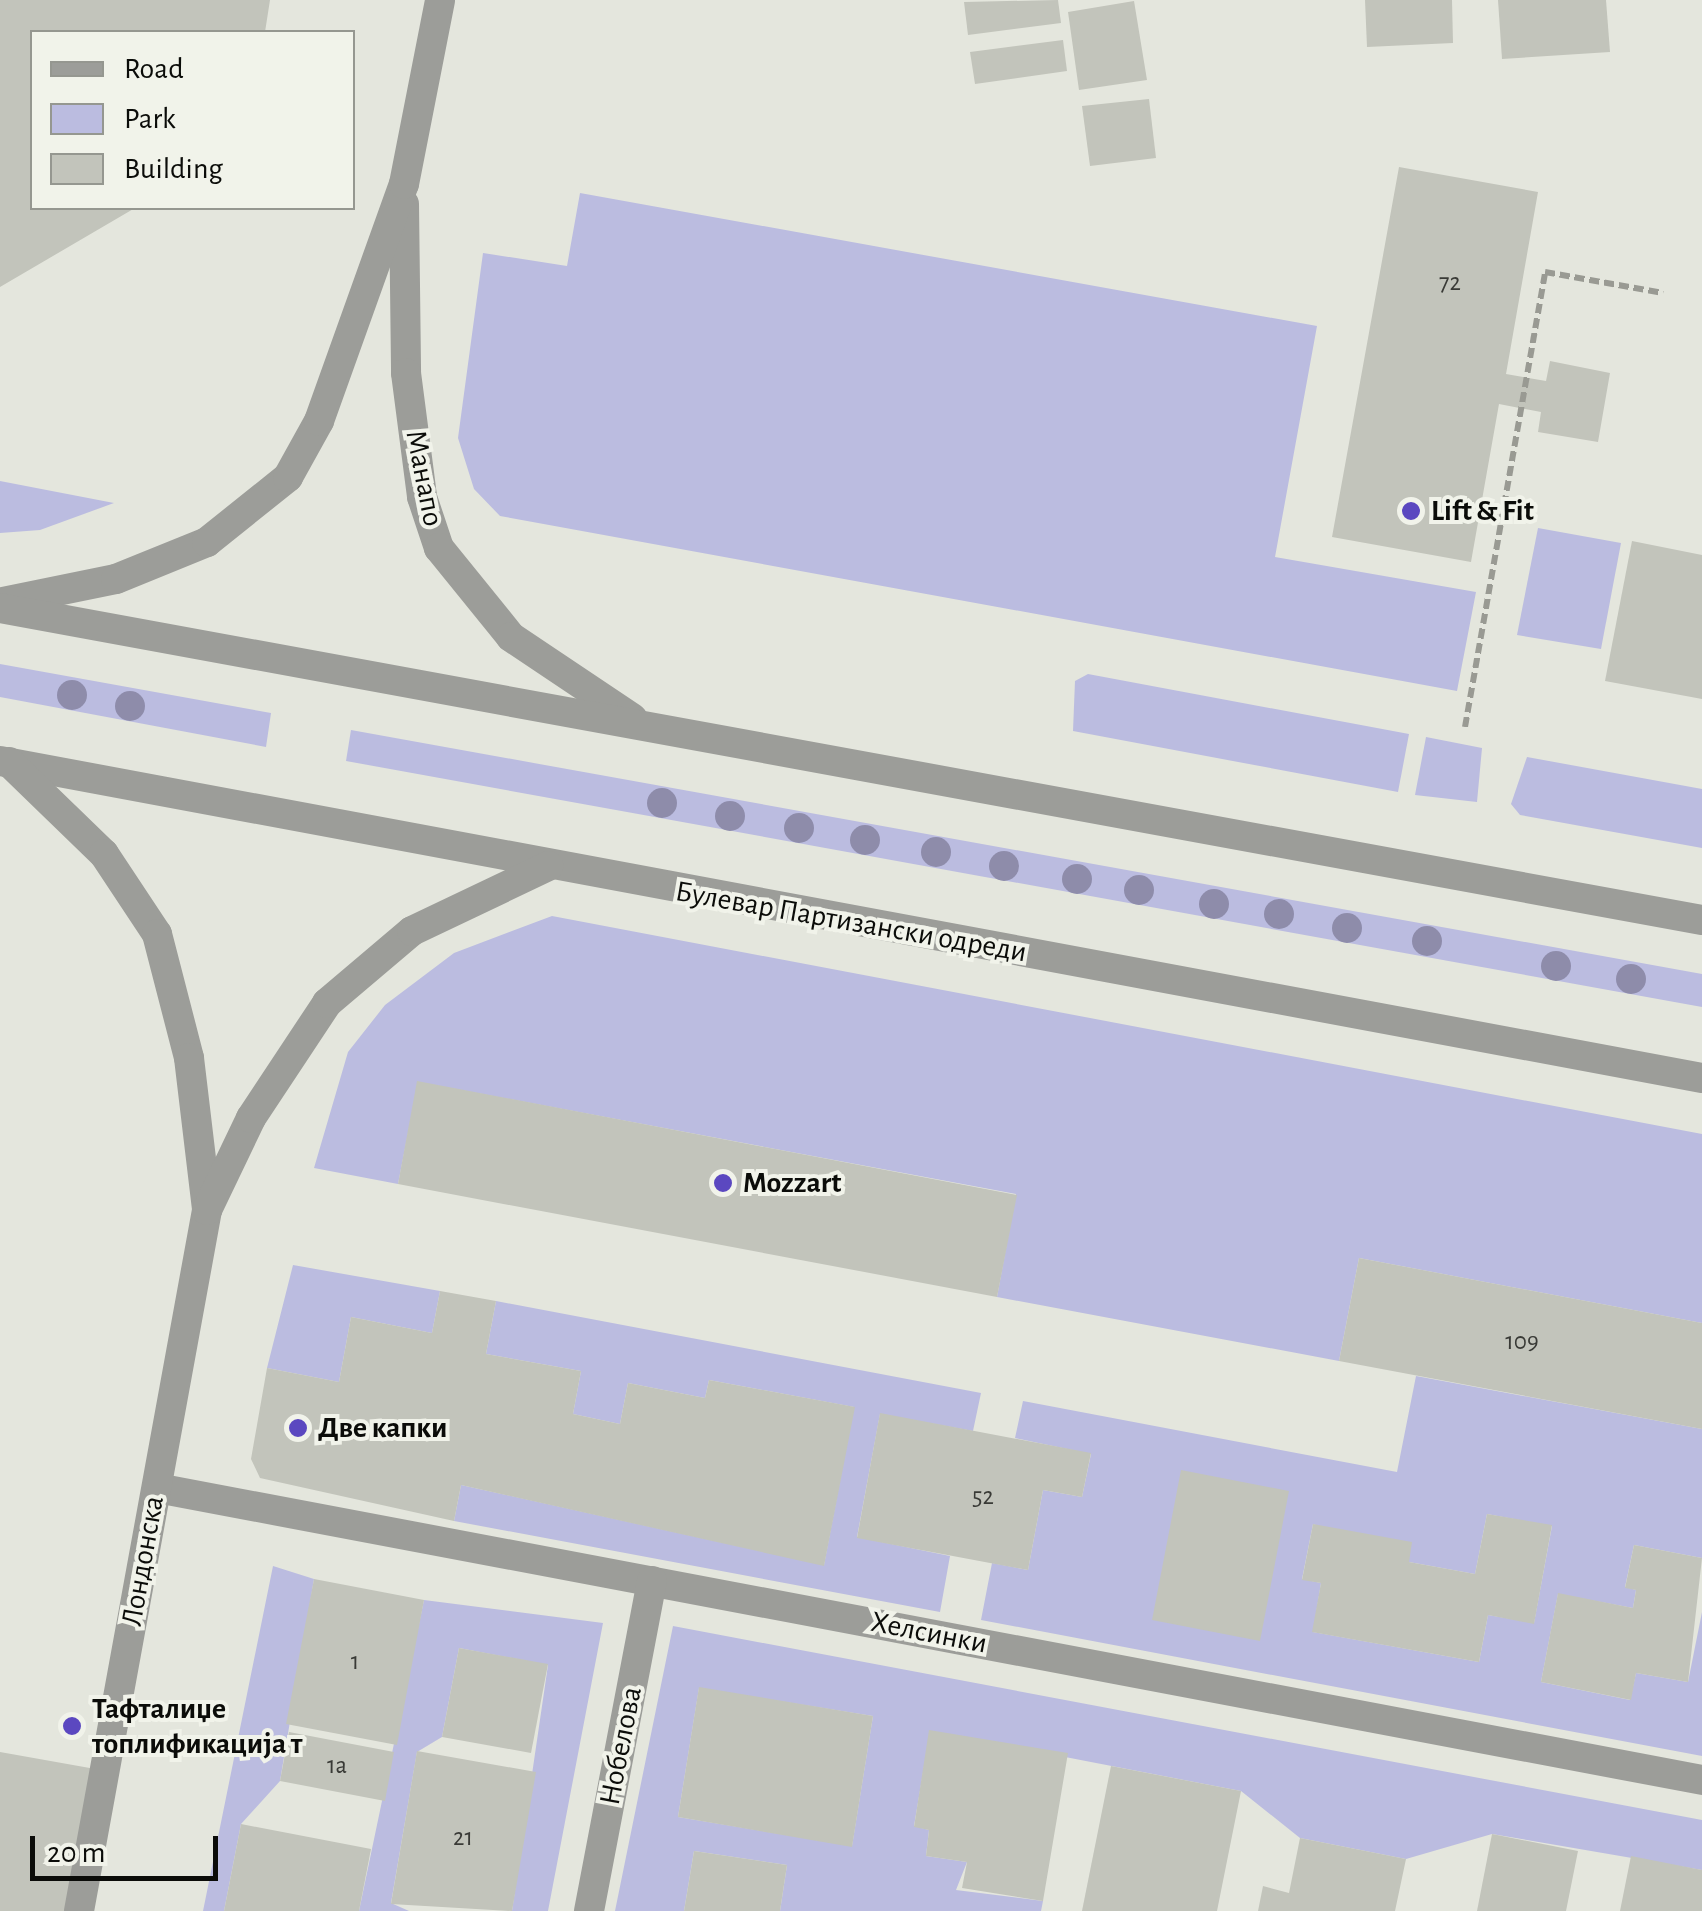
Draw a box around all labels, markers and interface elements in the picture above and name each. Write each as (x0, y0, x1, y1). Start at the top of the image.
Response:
legend (30, 30, 355, 210)
text: Road (124, 54, 184, 84)
text: Park (124, 104, 176, 134)
text: Building (124, 154, 223, 184)
house number: 72 (1439, 268, 1461, 298)
street label: Манапо (397, 427, 451, 529)
place label: Lift & Fit (1431, 493, 1534, 529)
marker: Lift & Fit (1400, 500, 1422, 522)
street label: Булевар Партизански одреди (672, 873, 1030, 971)
place label: Mozzart (743, 1165, 841, 1201)
marker: Mozzart (712, 1172, 734, 1194)
house number: 109 (1505, 1327, 1539, 1357)
place label: Две капки (318, 1410, 448, 1446)
marker: Две капки (287, 1417, 309, 1439)
house number: 52 (972, 1482, 994, 1512)
street label: Лондонска (114, 1493, 172, 1629)
street label: Хелсинки (868, 1604, 990, 1662)
house number: 1 (351, 1647, 359, 1677)
street label: Нобелова (592, 1684, 650, 1808)
place label: Тафталиџе топлификација т (92, 1691, 302, 1762)
marker: Тафталиџе топлификација т (61, 1715, 83, 1737)
house number: 1a (327, 1751, 347, 1781)
scale bar (35, 1816, 222, 1878)
house number: 21 (453, 1823, 473, 1853)
text: 20 m (47, 1838, 105, 1868)

